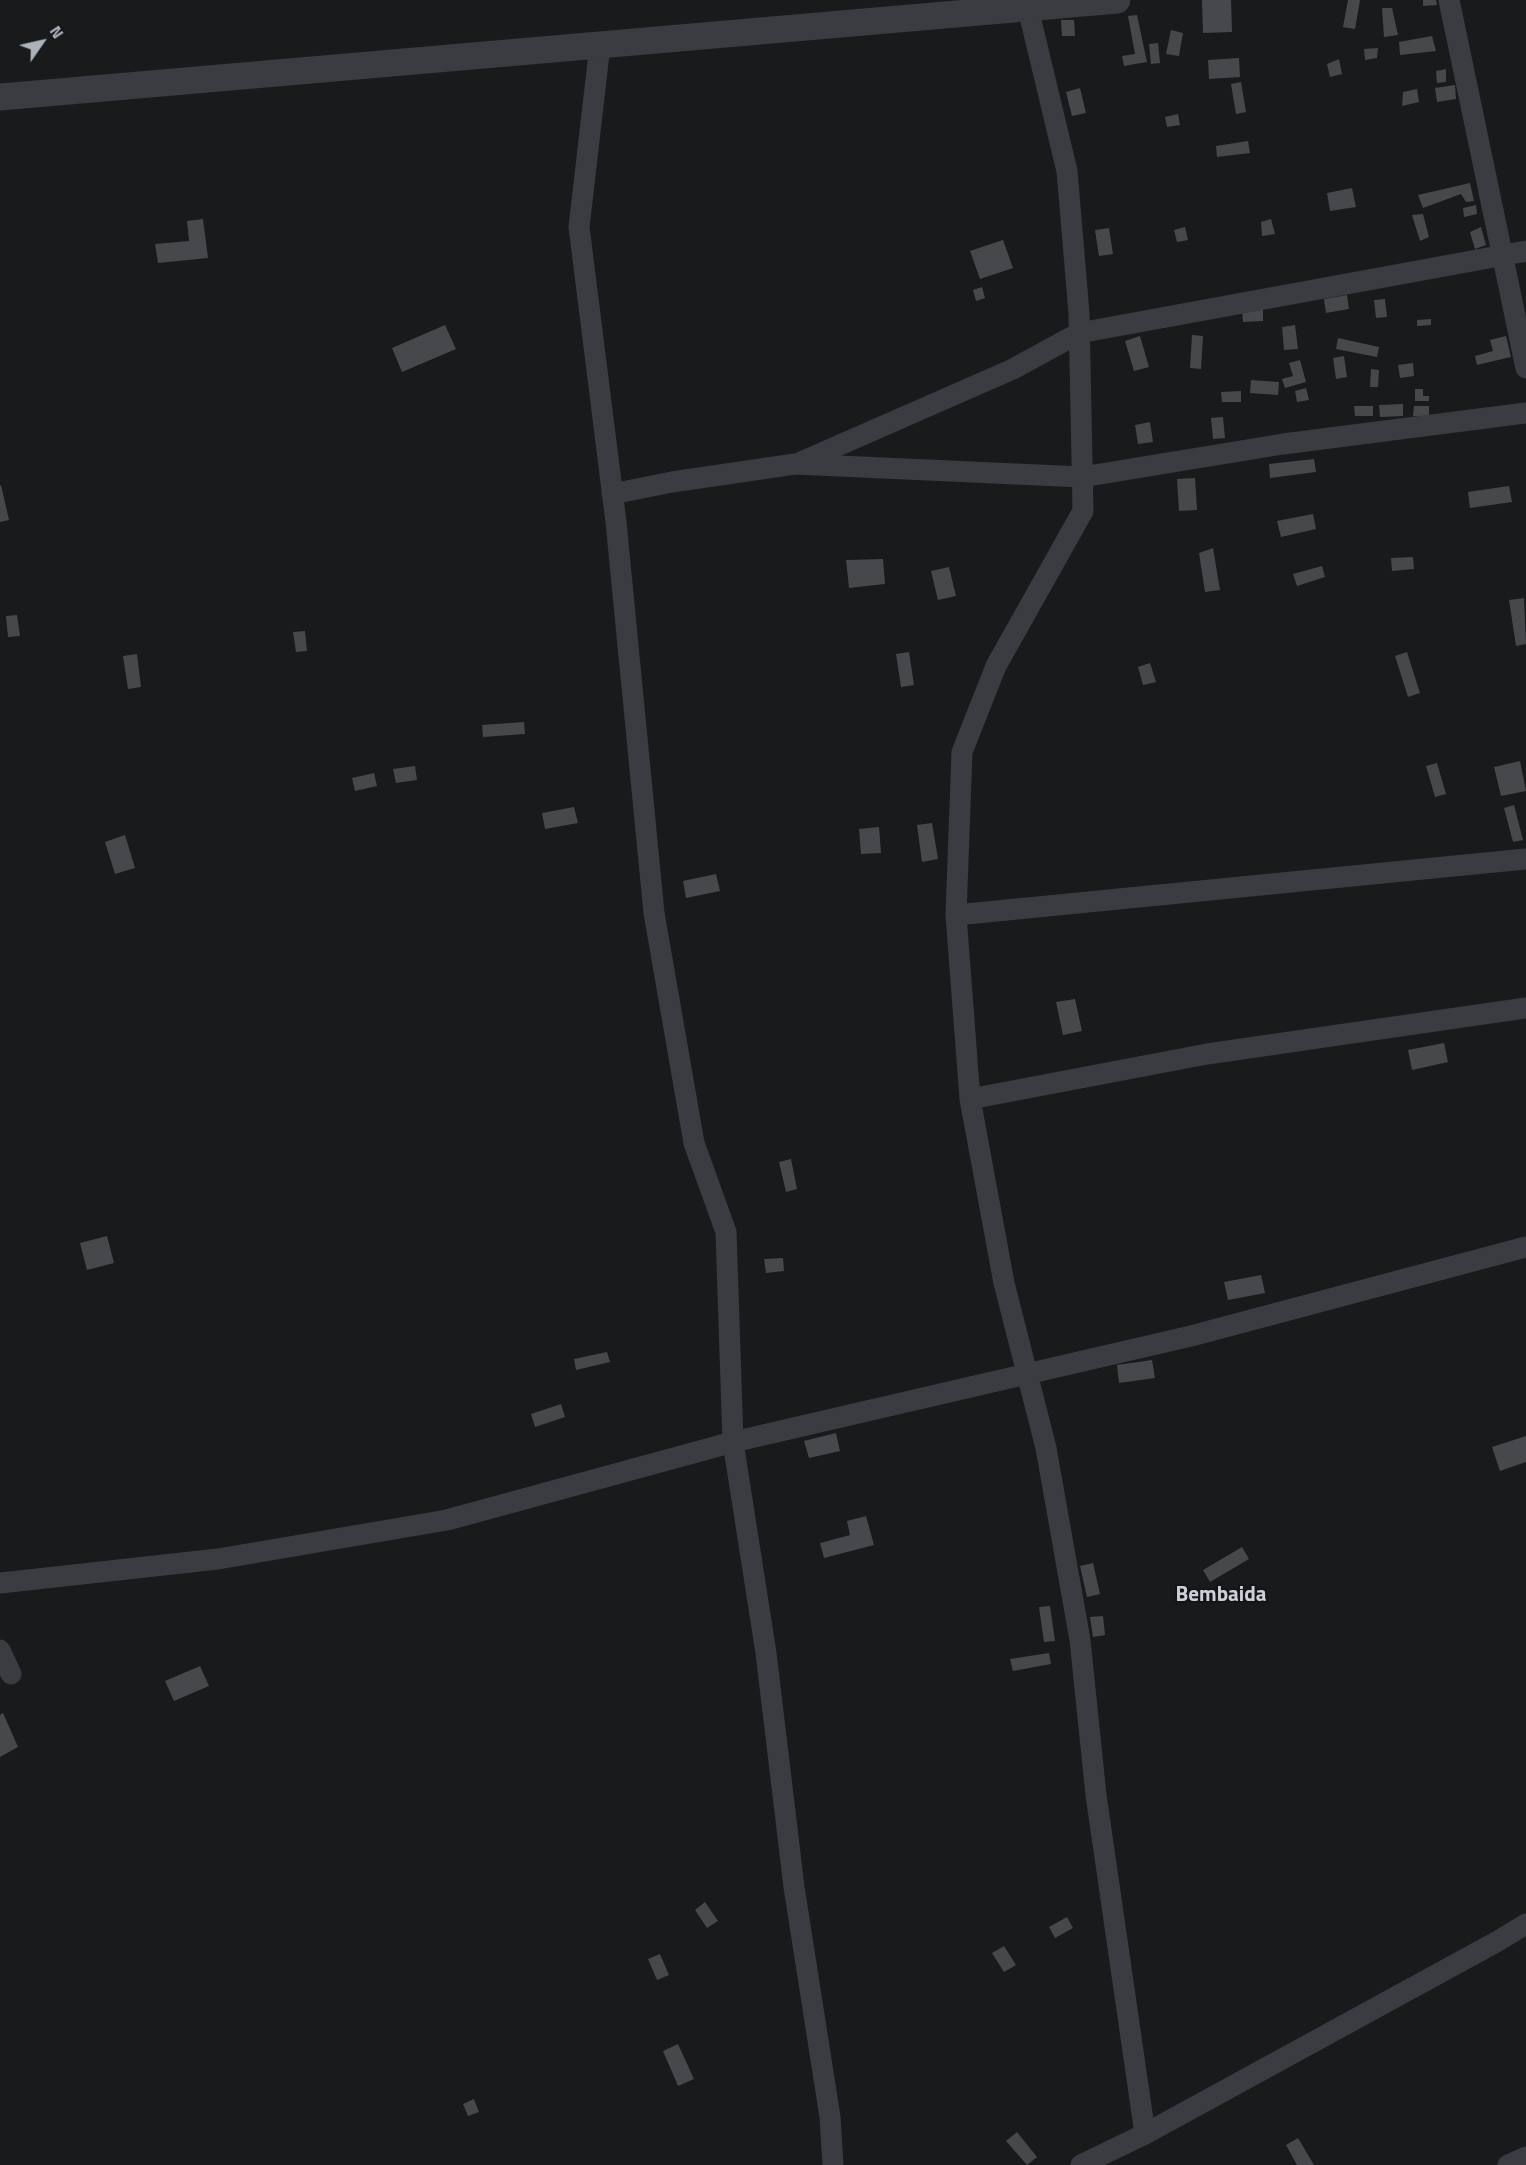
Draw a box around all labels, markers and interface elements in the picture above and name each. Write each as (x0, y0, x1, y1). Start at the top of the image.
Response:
north arrow (12, 12, 72, 72)
text: N (44, 21, 70, 43)
district label: Bembaida (1176, 1583, 1266, 1609)

